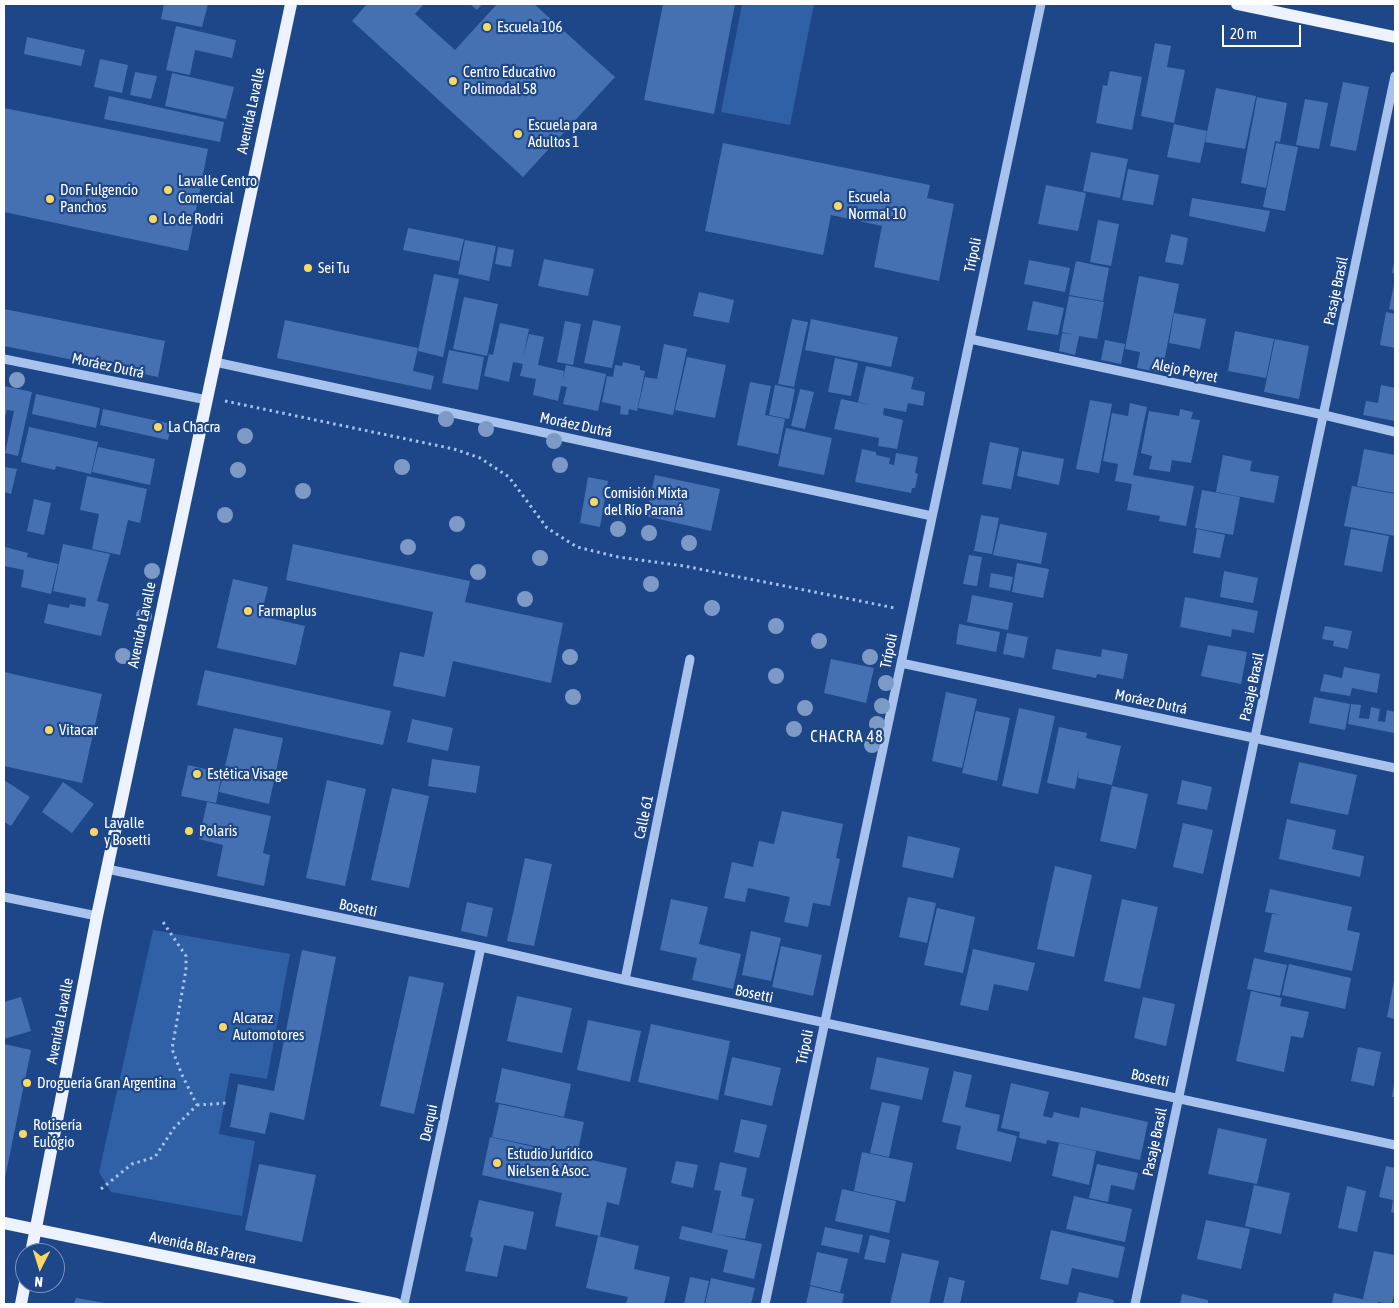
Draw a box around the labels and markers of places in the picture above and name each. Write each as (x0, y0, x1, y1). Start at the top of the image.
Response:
place label: Escuela 106 (497, 18, 562, 36)
marker: Escuela 106 (481, 21, 493, 33)
place label: Centro Educativo Polimodal 58 (463, 63, 556, 98)
marker: Centro Educativo Polimodal 58 (447, 75, 459, 87)
place label: Escuela para Adultos 1 (528, 116, 597, 151)
marker: Escuela para Adultos 1 (512, 128, 524, 140)
place label: Lavalle Centro Comercial (178, 172, 257, 207)
place label: Don Fulgencio Panchos (60, 181, 138, 216)
marker: Lavalle Centro Comercial (162, 184, 174, 196)
place label: Escuela Normal 10 (848, 188, 906, 223)
marker: Don Fulgencio Panchos (44, 193, 56, 205)
marker: Escuela Normal 10 (832, 200, 844, 212)
place label: Lo de Rodri (163, 210, 223, 228)
marker: Lo de Rodri (147, 213, 159, 225)
place label: Sei Tu (318, 259, 350, 277)
marker: Sei Tu (302, 262, 314, 274)
place label: La Chacra (168, 418, 220, 436)
marker: La Chacra (152, 421, 164, 433)
place label: Comisión Mixta del Río Paraná (604, 484, 688, 519)
marker: Comisión Mixta del Río Paraná (588, 496, 600, 508)
place label: Farmaplus (258, 602, 317, 620)
marker: Farmaplus (242, 605, 254, 617)
place label: Vitacar (59, 721, 98, 739)
marker: Vitacar (43, 724, 55, 736)
place label: Estética Visage (207, 765, 288, 783)
marker: Estética Visage (191, 768, 203, 780)
place label: Lavalle y Bosetti (104, 814, 151, 849)
place label: Polaris (199, 822, 237, 840)
marker: Polaris (183, 825, 195, 837)
marker: Lavalle y Bosetti (88, 826, 100, 838)
place label: Alcaraz Automotores (233, 1009, 304, 1044)
marker: Alcaraz Automotores (217, 1021, 229, 1033)
place label: Droguería Gran Argentina (37, 1074, 176, 1092)
marker: Droguería Gran Argentina (21, 1077, 33, 1089)
place label: Rotisería Eulógio (33, 1116, 82, 1151)
marker: Rotisería Eulógio (17, 1128, 29, 1140)
place label: Estudio Jurídico Nielsen & Asoc. (507, 1145, 593, 1180)
marker: Estudio Jurídico Nielsen & Asoc. (491, 1157, 503, 1169)

